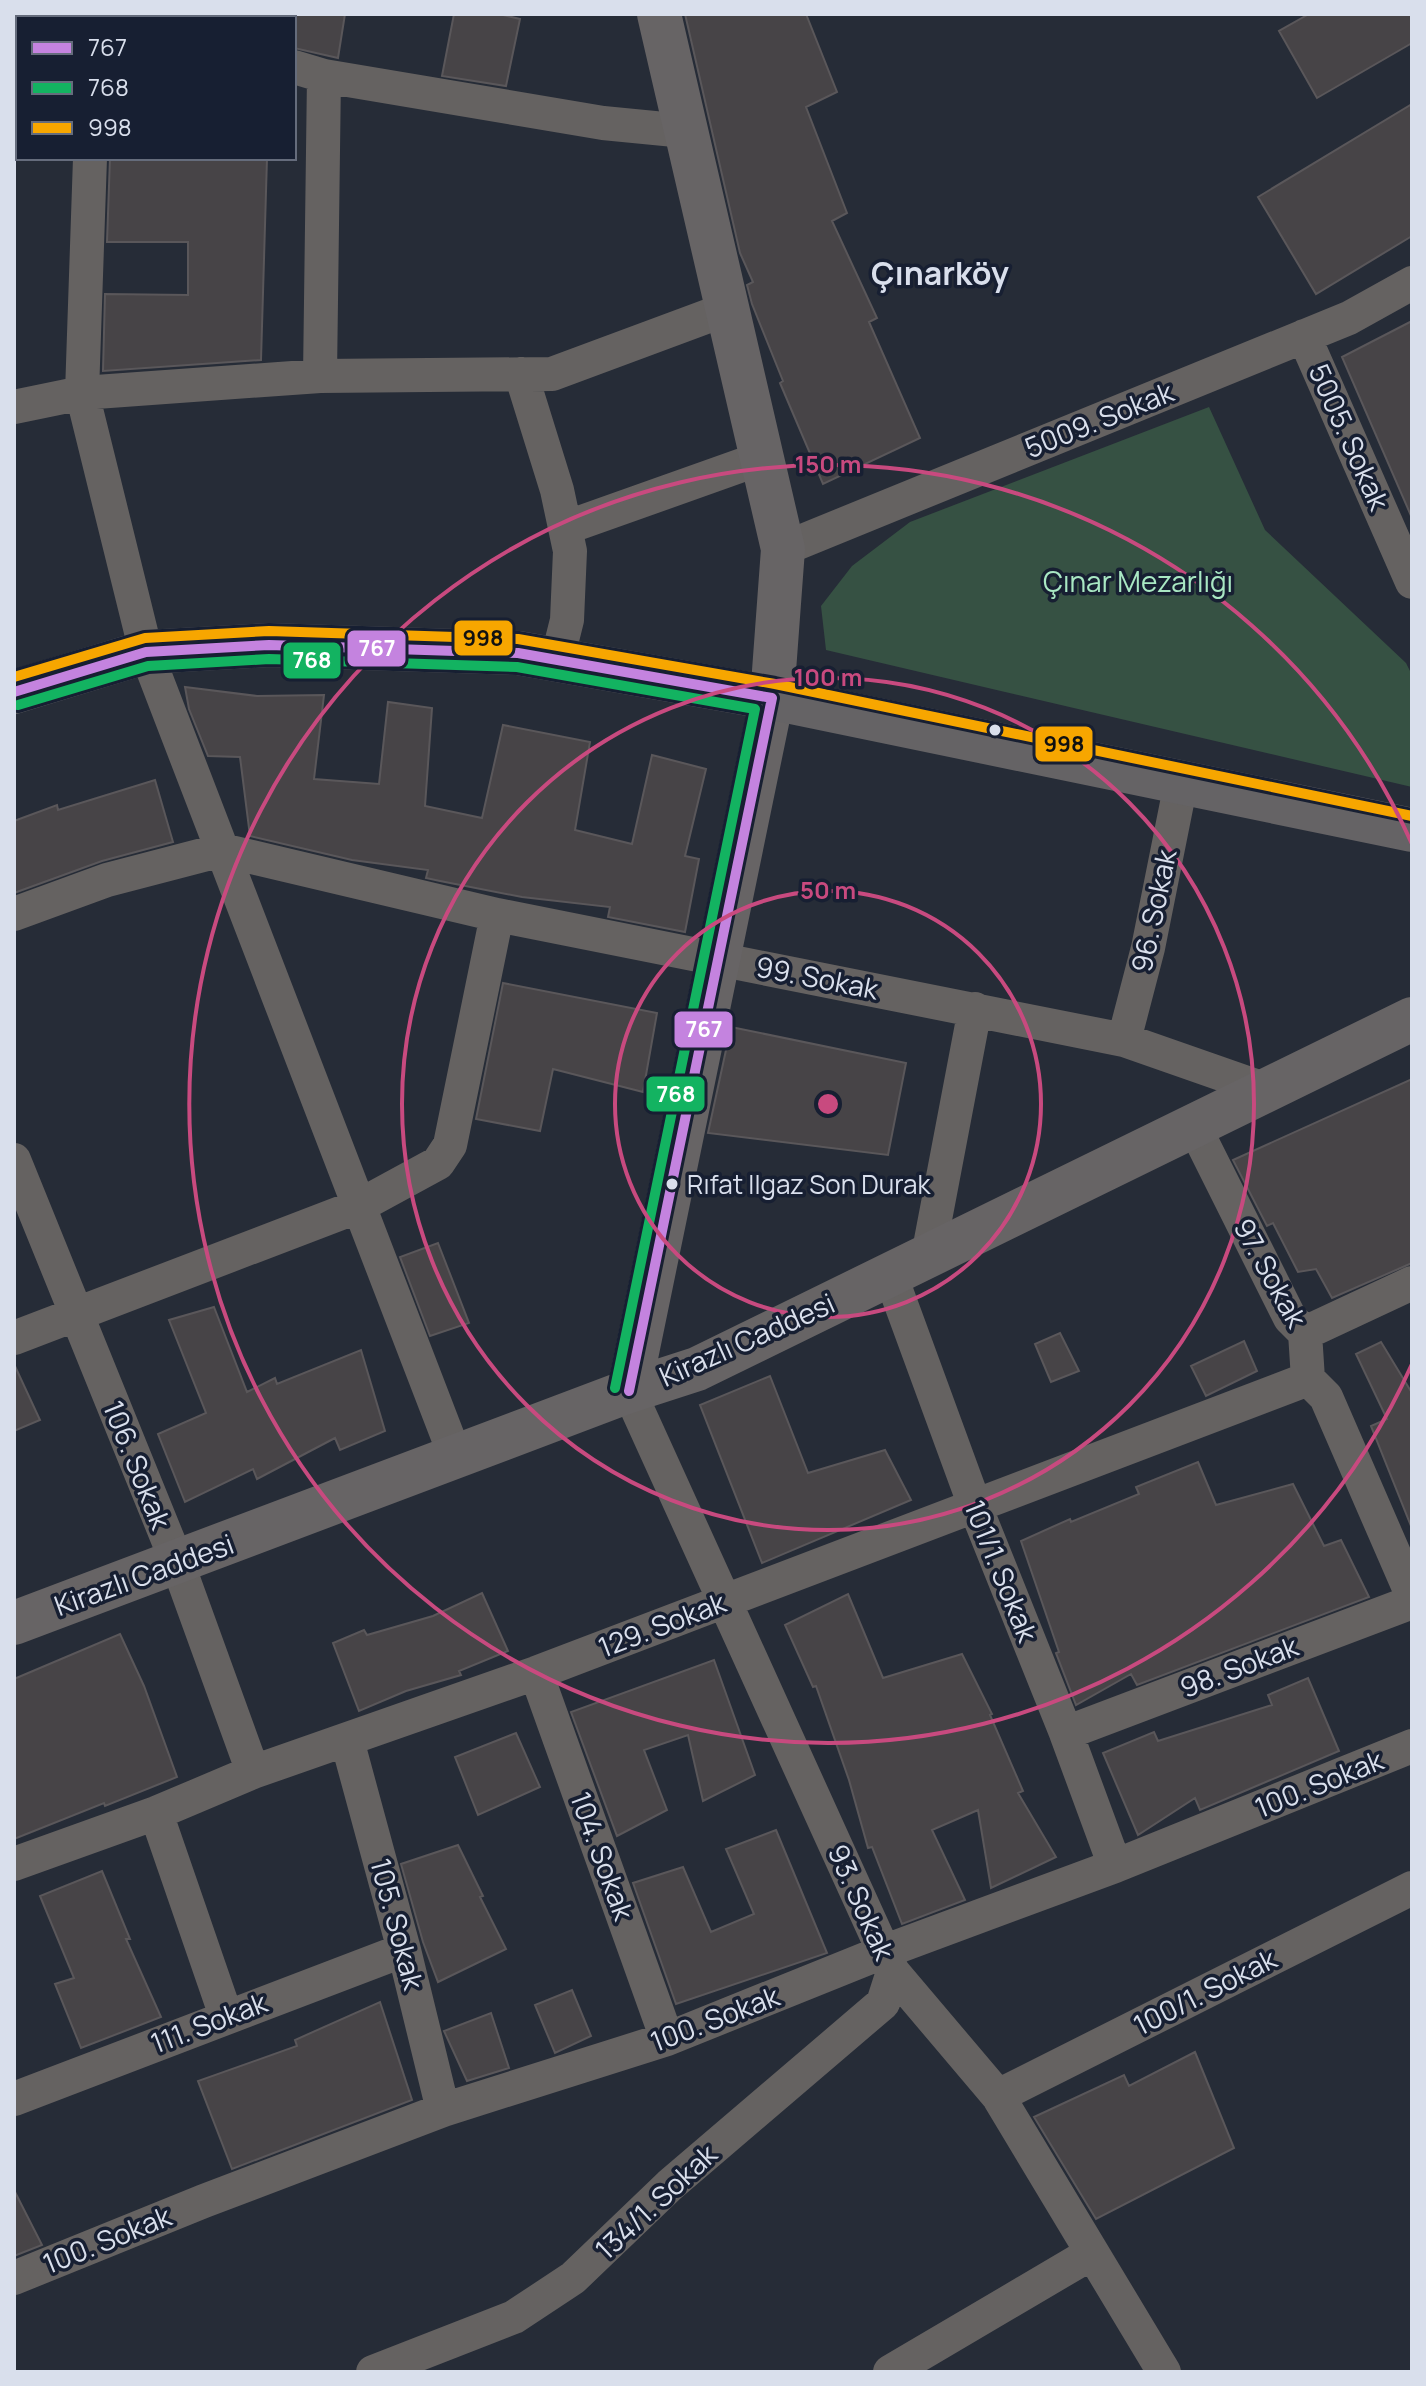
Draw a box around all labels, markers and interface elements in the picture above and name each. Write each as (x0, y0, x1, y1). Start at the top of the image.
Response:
legend (16, 16, 296, 160)
text: 767 (88, 30, 127, 63)
text: 768 (88, 70, 129, 103)
text: 998 (88, 110, 132, 143)
district label: Çınarköy (871, 251, 1009, 295)
street label: 5005. Sokak (1301, 357, 1400, 517)
street label: 5009. Sokak (1019, 372, 1180, 466)
text: 150 m (795, 447, 861, 480)
park label: Çınar Mezarlığı (1043, 562, 1233, 600)
line badge: 998 (453, 619, 514, 657)
text: 998 (463, 623, 503, 653)
line badge: 767 (346, 629, 407, 668)
text: 767 (358, 633, 396, 663)
line badge: 768 (282, 641, 342, 680)
text: 768 (293, 645, 331, 675)
text: 100 m (794, 660, 862, 693)
unlabelled marker (987, 722, 1003, 738)
line badge: 998 (1034, 725, 1094, 763)
text: 998 (1044, 729, 1084, 759)
street label: 96. Sokak (1121, 845, 1185, 976)
text: 50 m (800, 873, 856, 906)
street label: 99. Sokak (753, 947, 883, 1008)
line badge: 767 (673, 1010, 734, 1049)
text: 767 (685, 1014, 723, 1044)
line badge: 768 (645, 1075, 706, 1113)
text: 768 (657, 1079, 695, 1109)
centre of rings (814, 1090, 842, 1118)
place label: Rıfat Ilgaz Son Durak (687, 1166, 932, 1202)
marker: Rıfat Ilgaz Son Durak (664, 1176, 680, 1192)
street label: 97. Sokak (1225, 1211, 1317, 1335)
street label: Kirazlı Caddesi (653, 1283, 840, 1395)
street label: 106. Sokak (95, 1395, 181, 1535)
street label: 101/1. Sokak (956, 1494, 1048, 1648)
street label: Kirazlı Caddesi (49, 1524, 239, 1624)
street label: 129. Sokak (592, 1582, 732, 1666)
street label: 98. Sokak (1174, 1626, 1304, 1706)
street label: 100. Sokak (1249, 1740, 1389, 1826)
street label: 104. Sokak (562, 1786, 644, 1926)
street label: 93. Sokak (820, 1838, 905, 1966)
street label: 105. Sokak (362, 1854, 434, 1994)
street label: 100/1. Sokak (1127, 1938, 1283, 2043)
street label: 100. Sokak (645, 1976, 785, 2060)
street label: 111. Sokak (145, 1982, 273, 2062)
street label: 134/1. Sokak (586, 2134, 725, 2267)
street label: 100. Sokak (37, 2196, 177, 2282)

